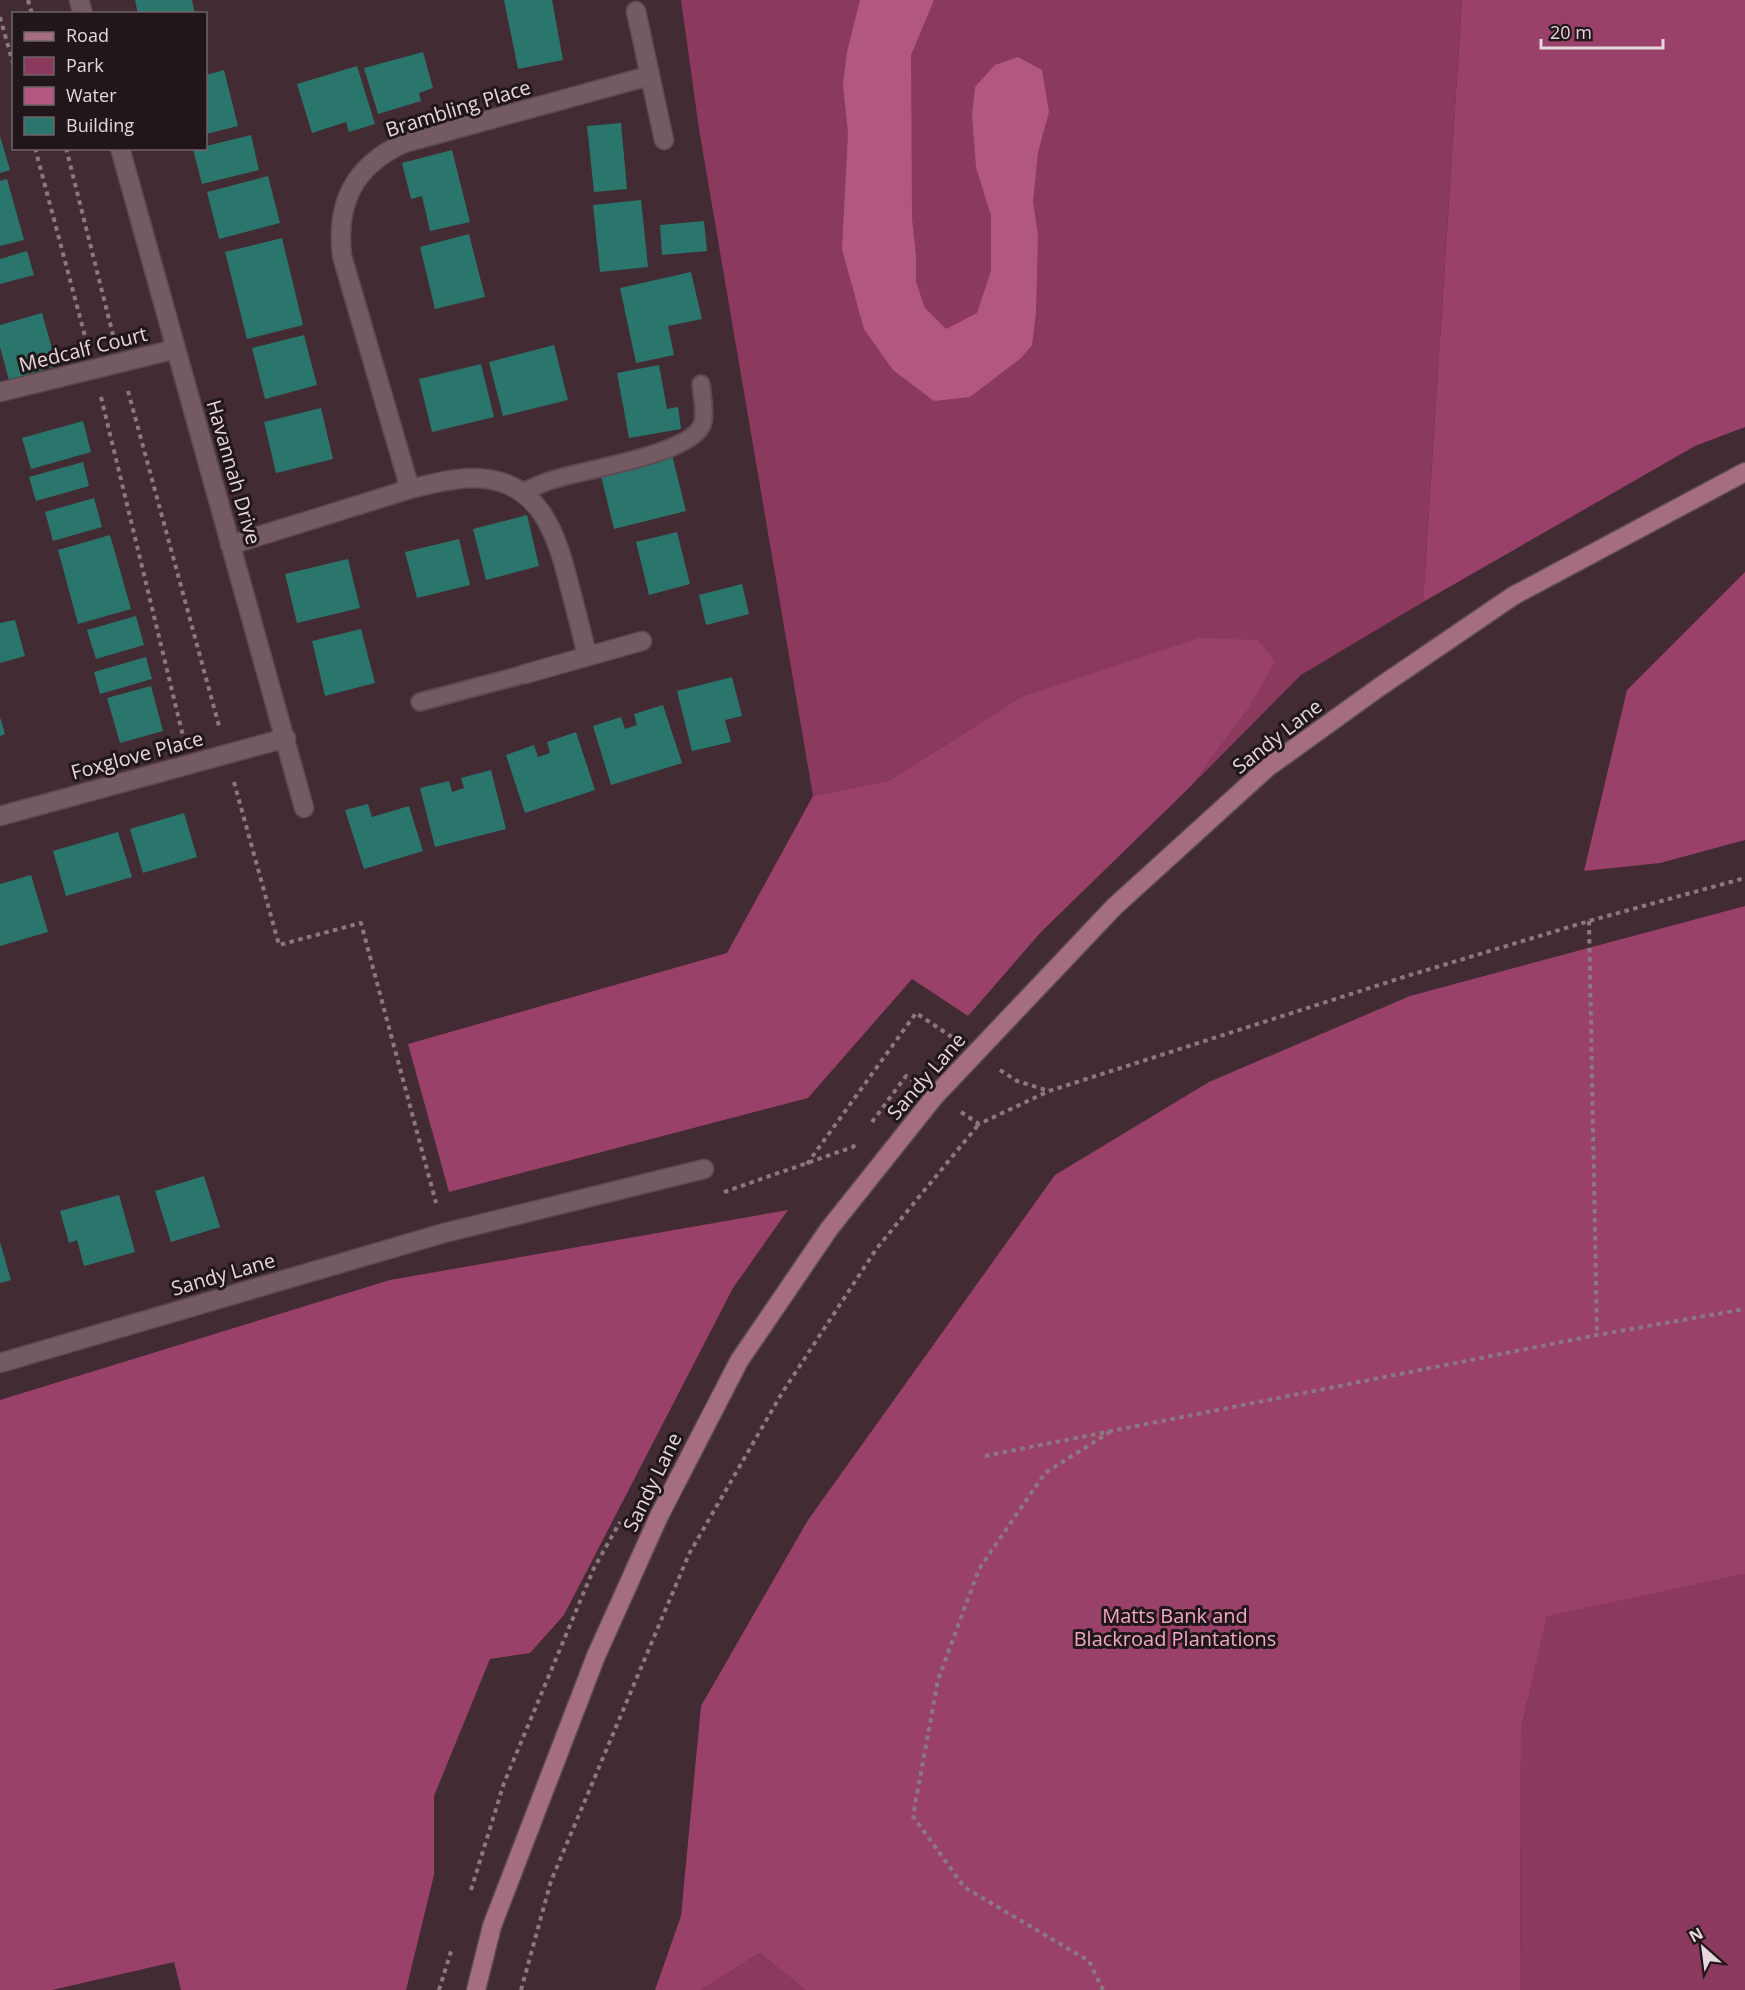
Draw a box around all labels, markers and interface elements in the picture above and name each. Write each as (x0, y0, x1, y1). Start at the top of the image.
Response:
legend (12, 12, 207, 150)
scale bar (1541, 12, 1662, 50)
text: 20 m (1550, 20, 1592, 44)
text: Road (66, 23, 109, 47)
text: Park (66, 53, 104, 77)
street label: Brambling Place (382, 73, 534, 143)
text: Water (66, 83, 117, 107)
text: Building (66, 113, 134, 137)
street label: Medcalf Court (16, 320, 150, 378)
street label: Havannah Drive (200, 397, 268, 547)
street label: Sandy Lane (1227, 692, 1327, 780)
street label: Foxglove Place (68, 724, 206, 786)
street label: Sandy Lane (881, 1027, 971, 1125)
street label: Sandy Lane (168, 1246, 278, 1302)
street label: Sandy Lane (616, 1428, 688, 1536)
park label: Matts Bank and Blackroad Plantations (1074, 1602, 1276, 1652)
north arrow (1673, 1918, 1733, 1978)
text: N (1685, 1922, 1707, 1948)

